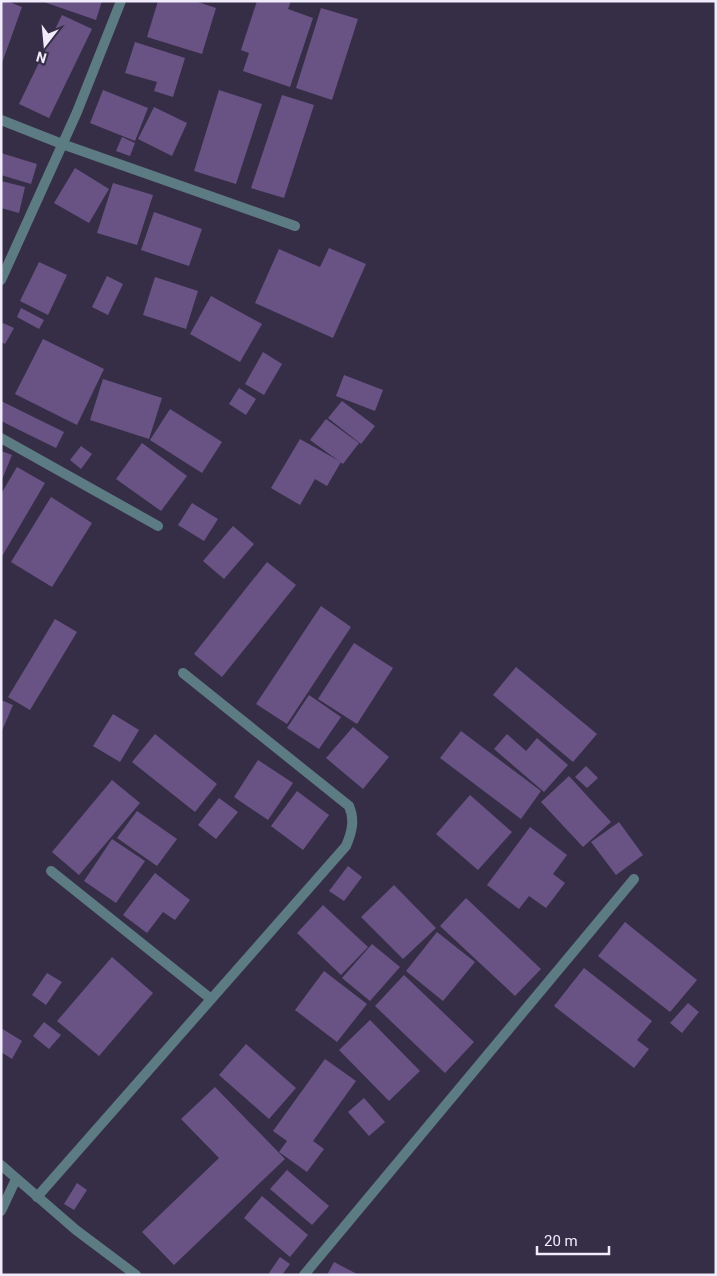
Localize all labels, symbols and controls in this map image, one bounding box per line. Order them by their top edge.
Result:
north arrow [20,20,70,70]
text: N [34,48,48,67]
scale bar [537,1224,610,1256]
text: 20 m [544,1232,578,1250]

